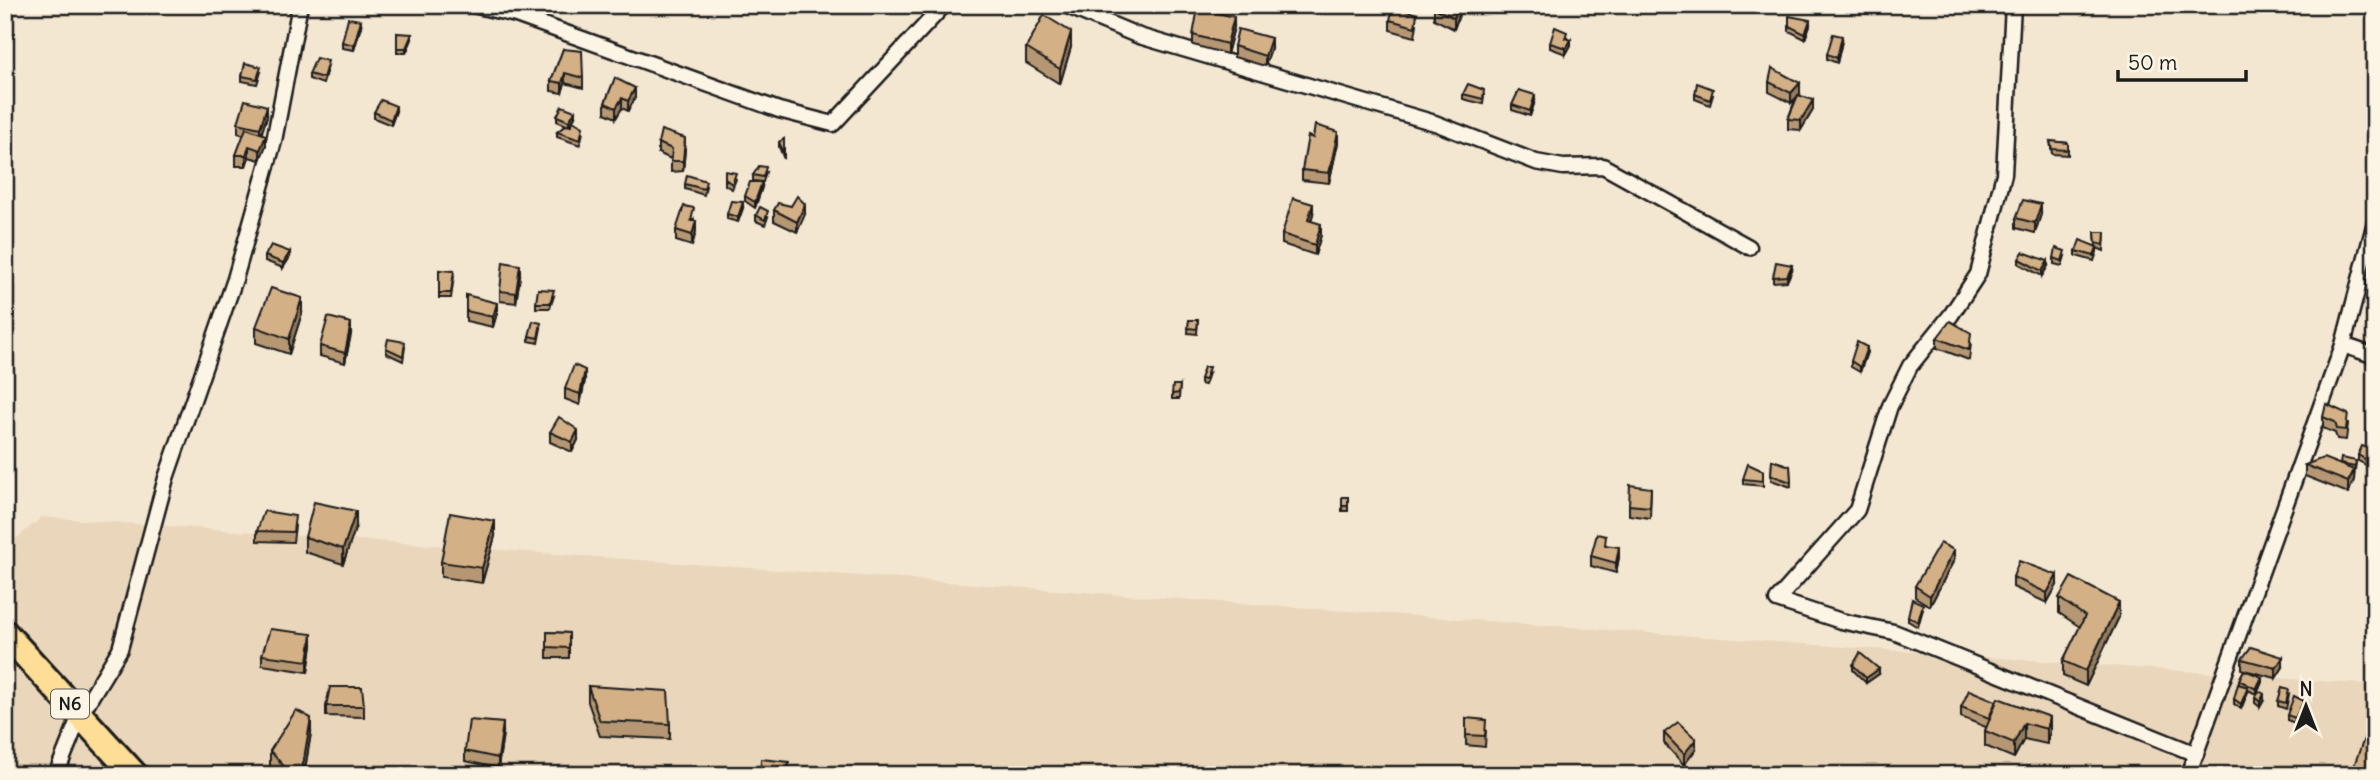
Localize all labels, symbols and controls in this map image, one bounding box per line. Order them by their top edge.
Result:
scale bar [2118,38,2245,82]
text: 50 m [2128,49,2177,76]
north arrow [2272,672,2342,742]
text: N [2299,677,2313,701]
road number: N6 [51,690,89,718]

